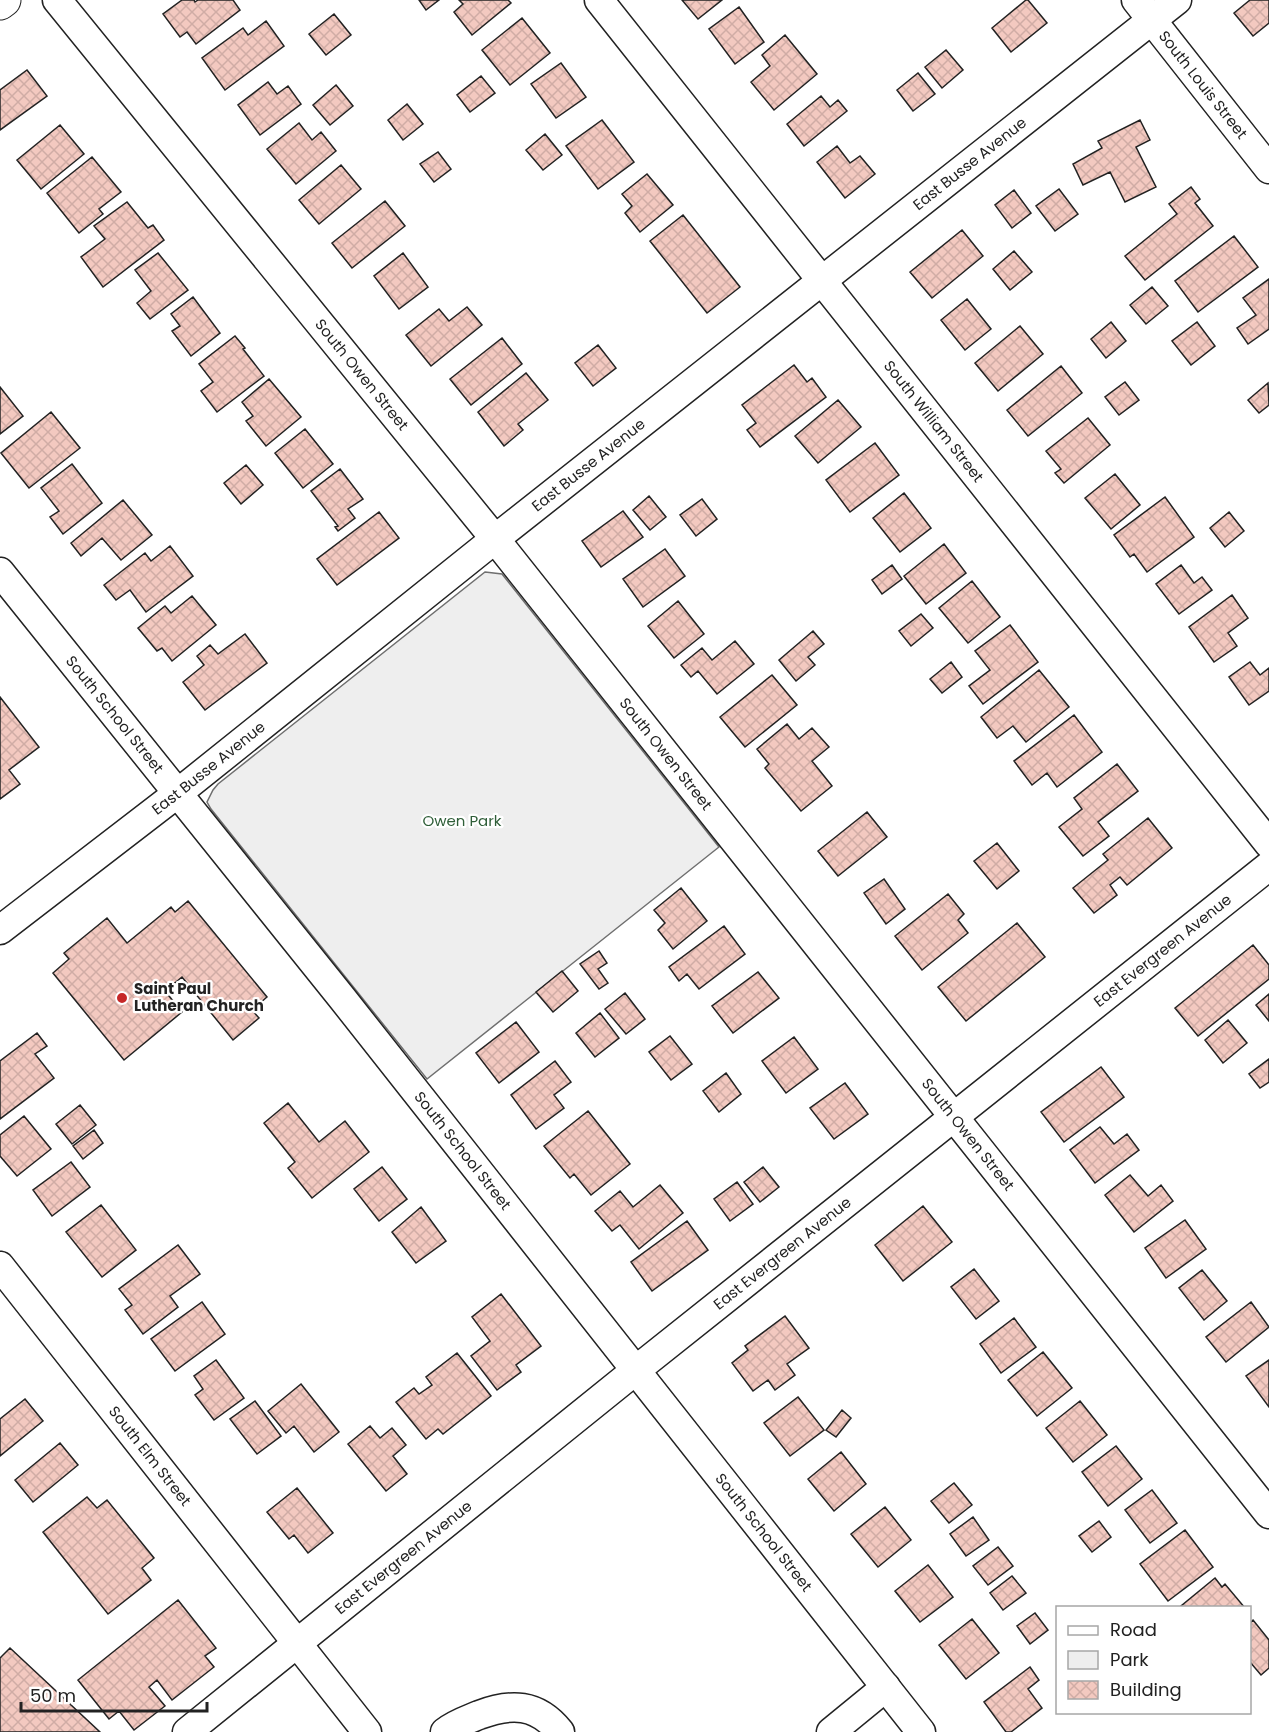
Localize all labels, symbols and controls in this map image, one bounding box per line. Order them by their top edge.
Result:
street label: South Louis Street [1154,26,1252,143]
street label: East Busse Avenue [908,112,1031,215]
street label: South Owen Street [310,314,414,435]
street label: South William Street [879,356,989,486]
street label: East Busse Avenue [527,413,649,516]
street label: South School Street [61,651,169,778]
street label: South Owen Street [615,693,717,814]
street label: East Busse Avenue [147,716,269,819]
park label: Owen Park [422,810,502,831]
street label: East Evergreen Avenue [1089,889,1236,1012]
place label: Saint Paul Lutheran Church [134,978,264,1016]
marker: Saint Paul Lutheran Church [115,991,129,1005]
street label: South Owen Street [917,1074,1019,1195]
street label: South School Street [410,1087,516,1214]
street label: East Evergreen Avenue [709,1192,855,1314]
street label: South Elm Street [104,1401,196,1510]
street label: South School Street [711,1468,817,1596]
street label: East Evergreen Avenue [330,1495,476,1619]
legend [1056,1606,1251,1714]
text: Road [1110,1617,1157,1642]
text: Park [1110,1647,1149,1672]
scale bar [21,1675,207,1713]
text: Building [1110,1677,1182,1702]
text: 50 m [30,1683,76,1708]

